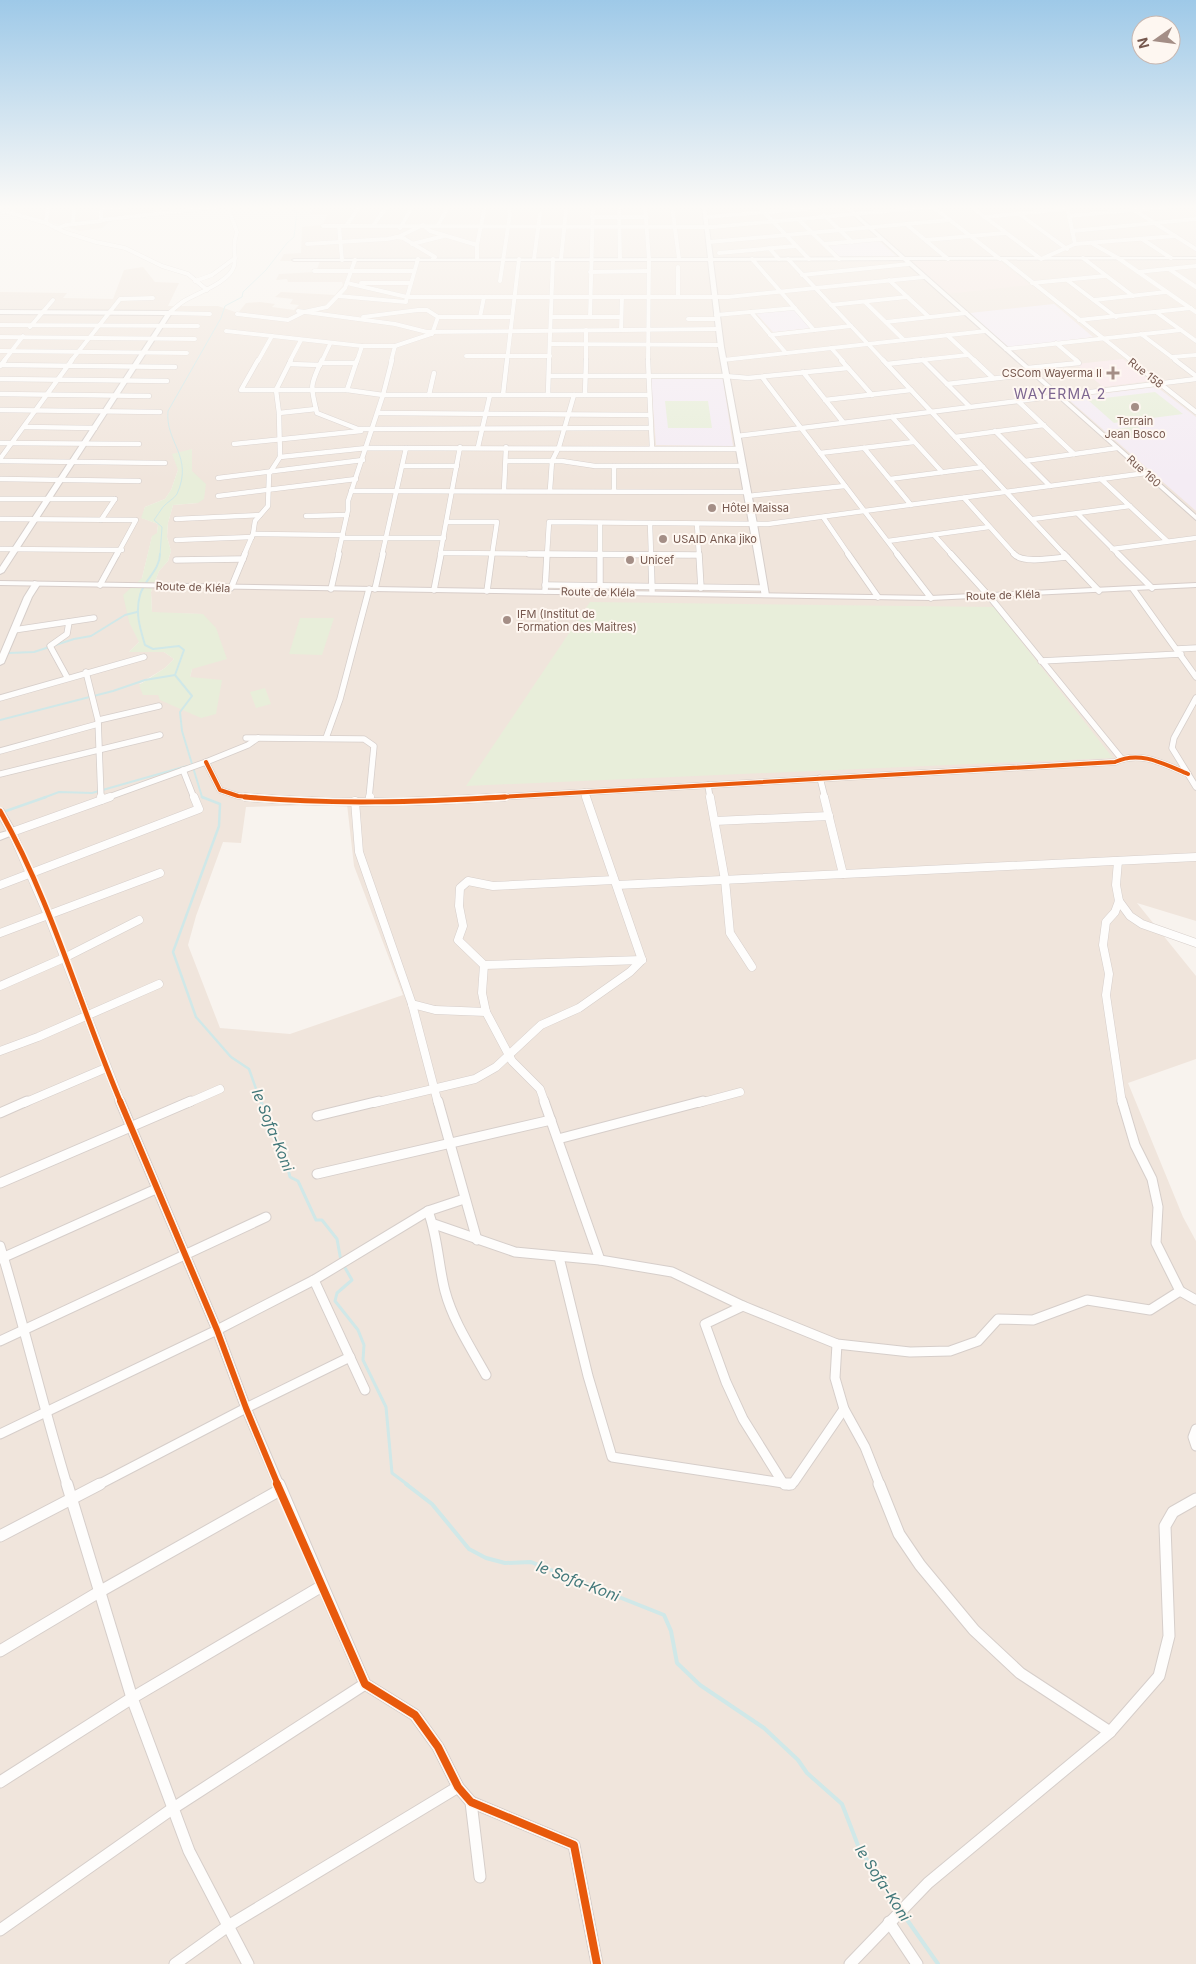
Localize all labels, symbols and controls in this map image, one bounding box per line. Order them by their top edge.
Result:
north arrow [1131,15,1181,65]
text: N [1133,36,1152,50]
street label: Rue 158 [1126,355,1167,391]
place label: CSCom Wayerma II [1002,366,1102,380]
marker: CSCom Wayerma II [1106,366,1120,380]
district label: WAYERMA 2 [1014,385,1106,402]
marker: Terrain Jean Bosco [1129,401,1141,413]
place label: Terrain Jean Bosco [1104,414,1166,441]
street label: Rue 160 [1124,452,1164,490]
place label: Hôtel Maissa [722,501,789,515]
marker: Hôtel Maissa [706,502,718,514]
place label: USAID Anka jiko [673,532,757,546]
marker: USAID Anka jiko [657,533,669,545]
place label: Unicef [640,553,674,567]
marker: Unicef [624,554,636,566]
street label: Route de Kléla [155,579,231,595]
street label: Route de Kléla [561,584,635,600]
street label: Route de Kléla [965,587,1041,603]
place label: IFM (Institut de Formation des Maitres) [517,607,637,634]
marker: IFM (Institut de Formation des Maitres) [501,614,513,626]
water label: le Sofa-Koni [248,1086,298,1174]
water label: le Sofa-Koni [534,1556,623,1606]
water label: le Sofa-Koni [851,1841,915,1925]

